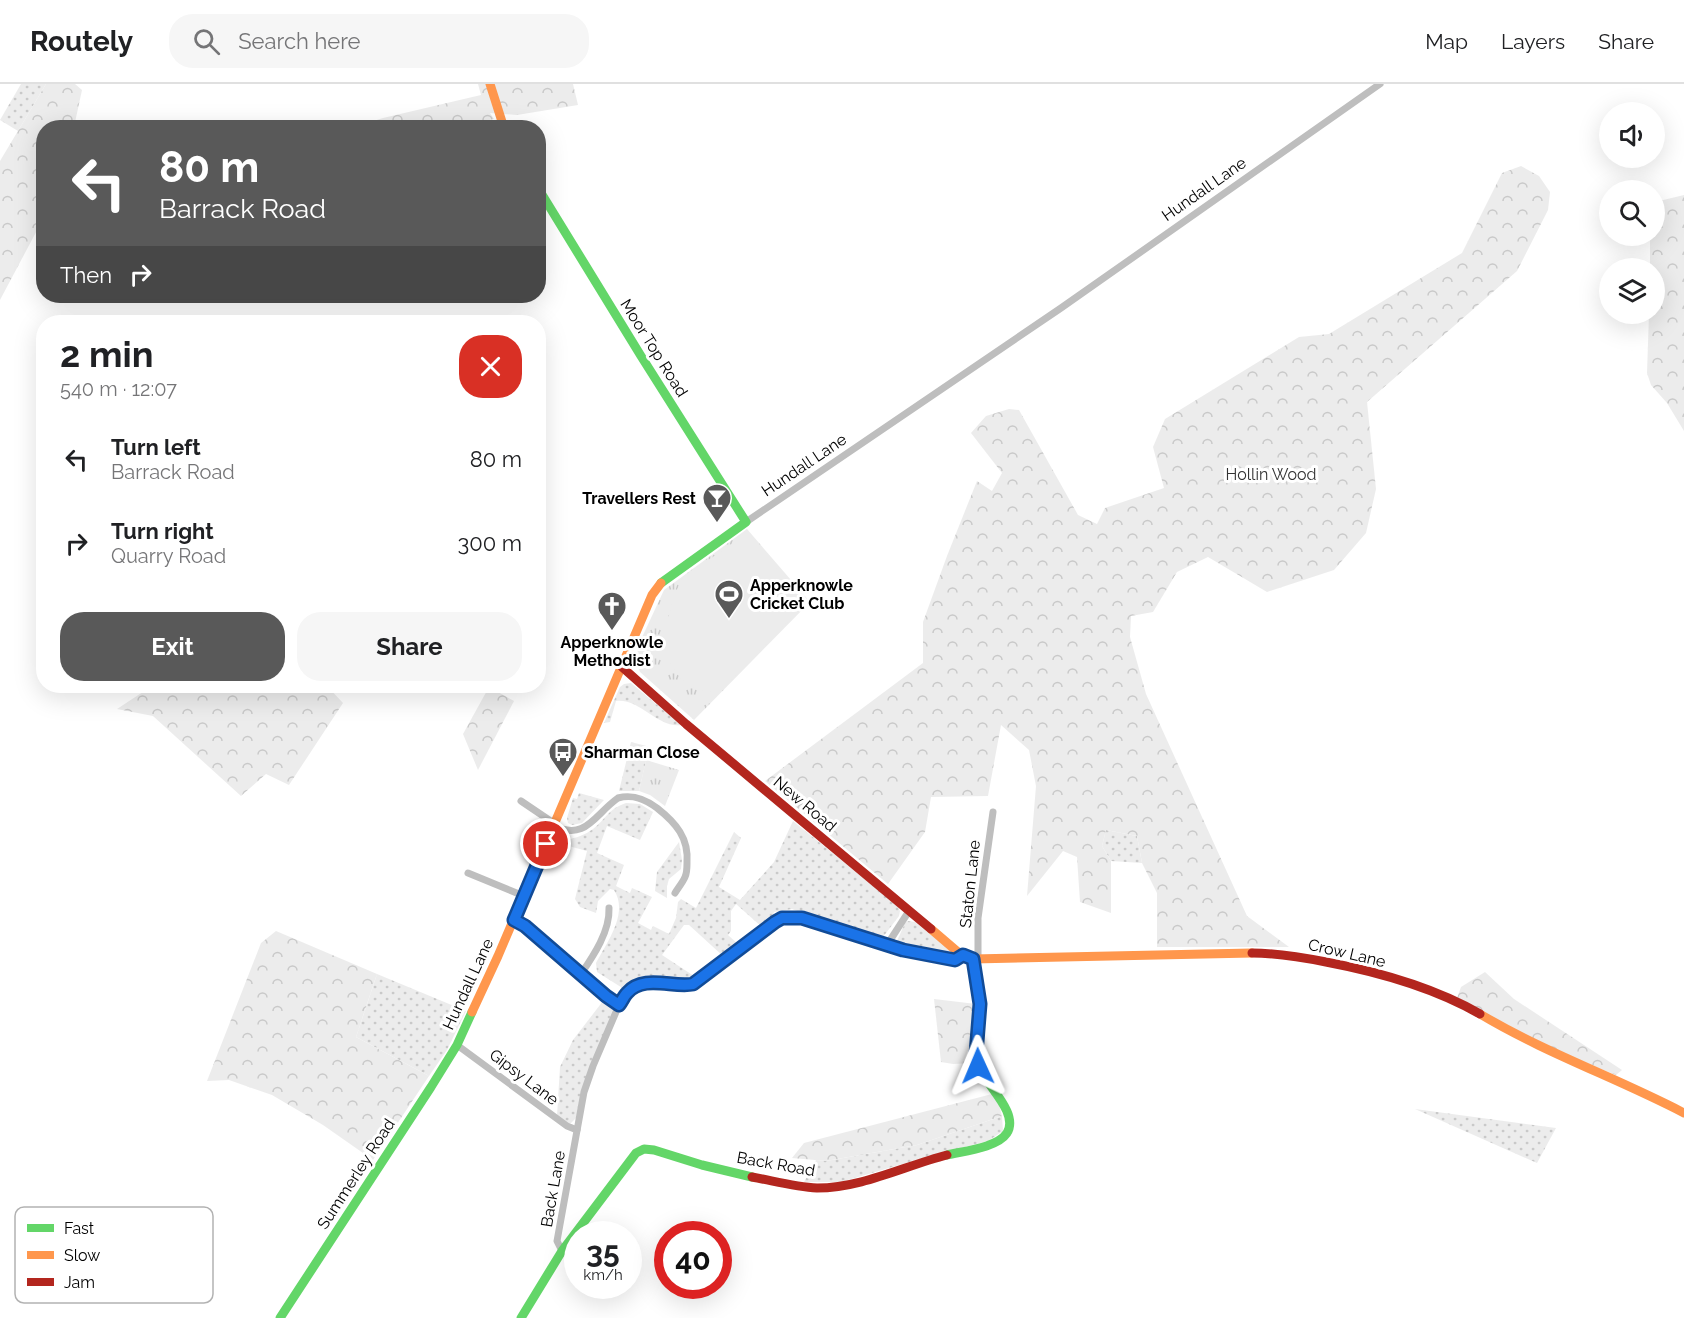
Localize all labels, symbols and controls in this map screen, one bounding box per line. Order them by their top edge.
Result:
search box [169,14,589,68]
text: Routely [30,25,133,58]
icon: search [190,25,223,58]
text: Search here [238,28,360,54]
text: Map [1425,29,1468,54]
text: Layers [1501,29,1565,54]
text: Share [1598,29,1654,54]
map controls [1599,102,1665,324]
button: sound [1599,102,1665,168]
text: 80 m [159,143,259,192]
icon: left [60,144,138,222]
street label: Hundall Lane [1158,153,1250,225]
button: search [1599,180,1665,246]
text: Barrack Road [159,193,326,224]
icon: right [124,258,157,291]
button: layers [1599,258,1665,324]
text: Then [60,262,112,288]
street label: Moor Top Road [616,296,692,400]
text: 2 min [60,333,153,375]
button: close [459,335,522,398]
text: 540 m · 12:07 [60,377,177,401]
street label: Hundall Lane [758,430,850,500]
text: Turn left [111,434,201,460]
icon: left [60,443,93,476]
text: 80 m [470,446,522,472]
text: Barrack Road [111,460,235,484]
park label: Hollin Wood [1226,465,1316,484]
bar icon: Travellers Rest [701,482,733,524]
place label: Travellers Rest [582,489,696,508]
text: Turn right [111,518,214,544]
icon: right [60,527,93,560]
text: 300 m [457,530,522,556]
text: Quarry Road [111,544,226,568]
place label: Apperknowle Cricket Club [750,576,853,613]
sports icon: Apperknowle Cricket Club [713,578,745,620]
church icon: Apperknowle Methodist [596,590,628,632]
button: Exit [60,612,285,681]
button: Share [297,612,522,681]
place label: Apperknowle Methodist [561,633,664,670]
bus stop icon: Sharman Close [547,736,579,778]
place label: Sharman Close [584,743,700,762]
street label: New Road [770,772,840,836]
pin [520,818,571,869]
icon: arrive [529,827,562,860]
street label: Staton Lane [956,839,984,929]
street label: Hundall Lane [439,935,497,1033]
street label: Crow Lane [1306,935,1388,971]
position arrow [946,1034,1010,1098]
street label: Gipsy Lane [486,1045,562,1109]
street label: Summerley Road [313,1115,399,1233]
street label: Back Road [735,1148,817,1180]
street label: Back Lane [537,1149,569,1229]
legend [15,1207,213,1303]
text: Fast [64,1219,95,1238]
speed limit sign: 40 [654,1221,732,1299]
text: 35 [586,1235,620,1270]
text: Slow [64,1246,100,1265]
text: km/h [583,1266,623,1284]
text: Jam [64,1273,95,1292]

